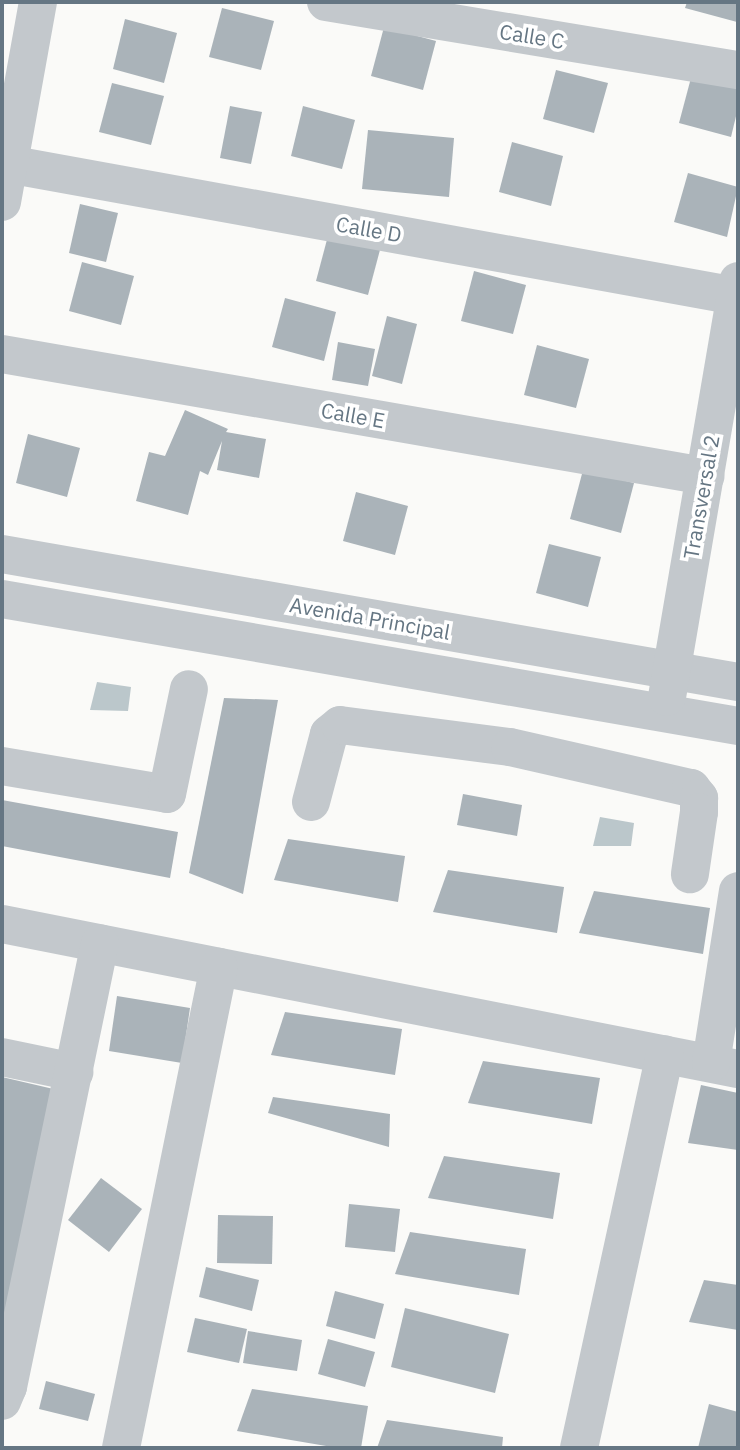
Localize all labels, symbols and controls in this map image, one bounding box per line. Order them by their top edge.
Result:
street label: Calle C [498,18,566,54]
street label: Calle D [334,211,404,247]
street label: Calle E [319,397,387,433]
street label: Transversal 2 [678,433,724,561]
street label: Avenida Principal [288,591,452,645]

